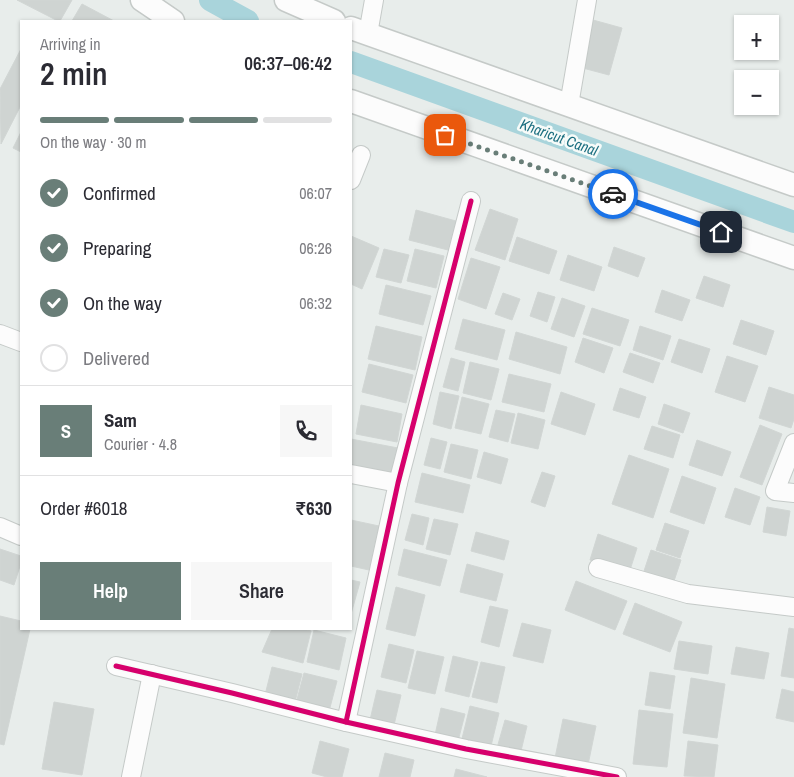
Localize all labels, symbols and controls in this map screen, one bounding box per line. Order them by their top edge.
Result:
map controls [734,15,779,115]
button: + [734,15,779,60]
text: Arriving in [40,33,101,55]
text: 06:37–06:42 [244,50,332,76]
text: 2 min [40,52,108,95]
button: − [734,70,779,115]
water label: Kharicut Canal [517,113,601,161]
pin [424,114,466,156]
icon: bag [431,121,459,149]
text: On the way · 30 m [40,131,146,153]
courier [588,169,638,219]
icon: check [40,179,68,207]
text: Confirmed [83,180,156,206]
icon: car [599,180,627,208]
text: 06:07 [299,182,332,204]
pin [700,211,742,253]
icon: home [707,218,735,246]
icon: check [40,234,68,262]
text: Preparing [83,235,151,261]
text: 06:26 [299,237,332,259]
icon: check [40,289,68,317]
text: On the way [83,290,162,316]
text: 06:32 [299,292,332,314]
text: Delivered [83,345,150,371]
button: phone [280,405,332,457]
text: Sam [104,407,137,433]
text: S [61,418,71,444]
text: Courier · 4.8 [104,433,177,455]
text: Order #6018 [40,495,127,521]
text: ₹630 [295,495,332,521]
button: Help [40,562,181,620]
button: Share [191,562,332,620]

